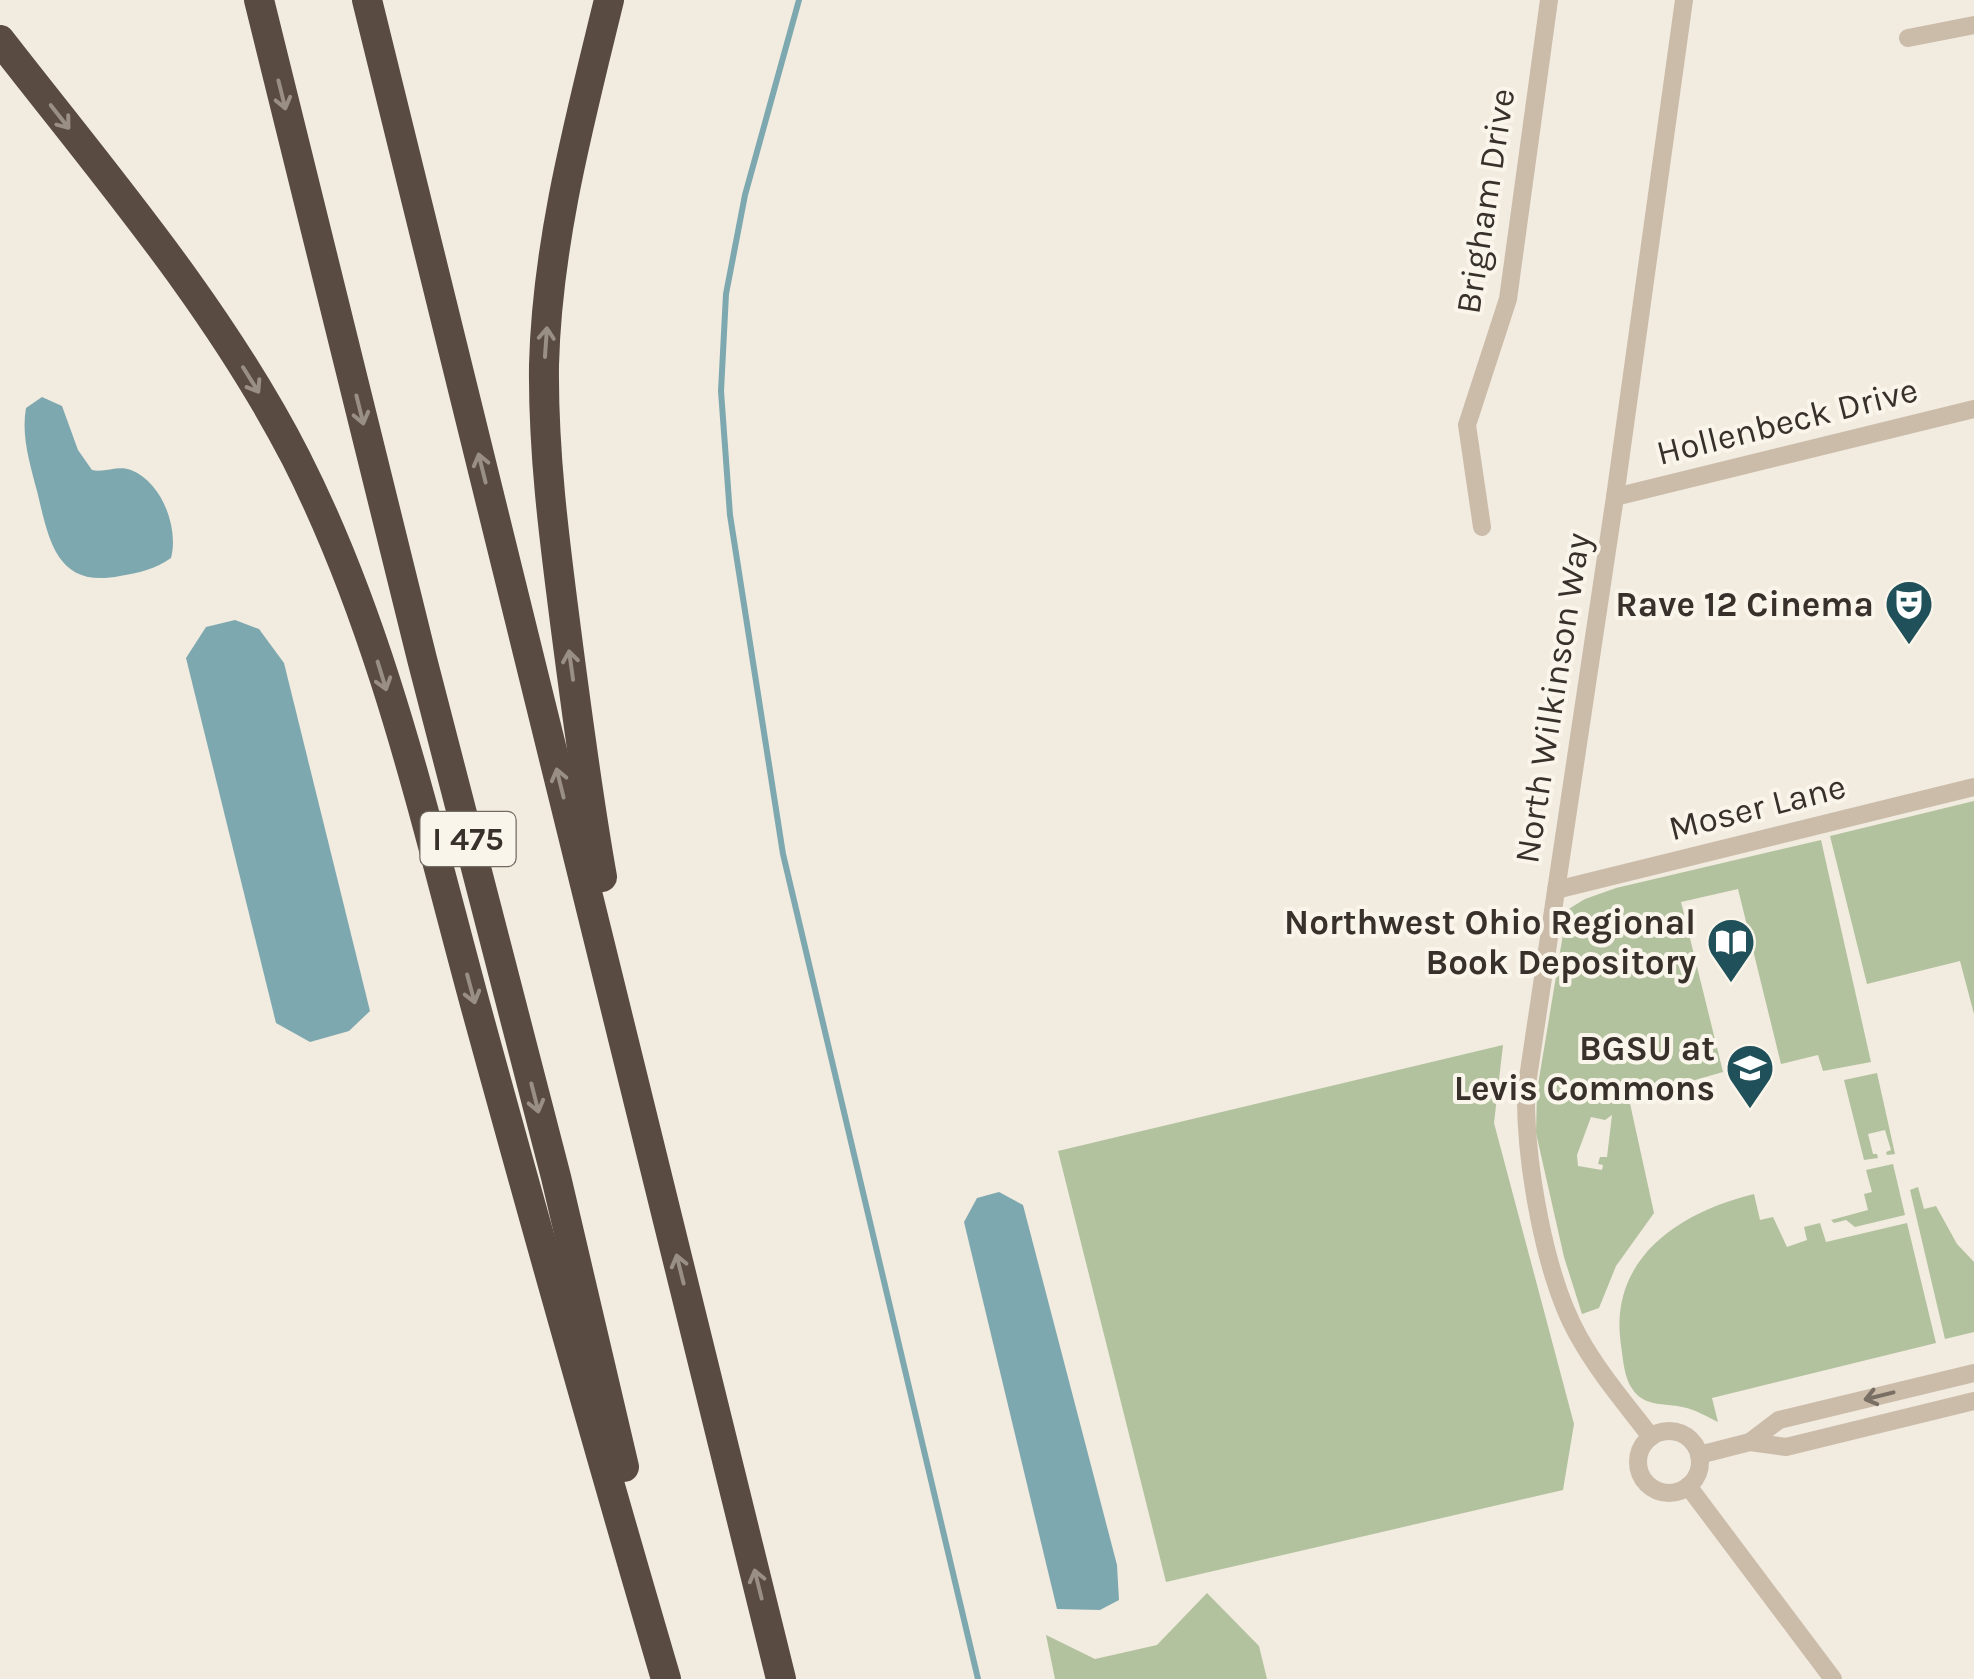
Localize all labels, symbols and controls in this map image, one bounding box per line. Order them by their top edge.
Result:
one-way arrow [274,78,292,110]
street label: Brigham Drive [1447,85,1524,317]
one-way arrow [49,103,70,130]
one-way arrow [537,326,556,358]
one-way arrow [241,365,261,393]
street label: Hollenbeck Drive [1652,369,1922,474]
one-way arrow [352,393,370,425]
one-way arrow [472,453,490,485]
street label: North Wilkinson Way [1506,530,1599,866]
theatre icon: Rave 12 Cinema [1883,578,1935,646]
place label: Rave 12 Cinema [1615,584,1874,625]
one-way arrow [561,649,579,682]
one-way arrow [374,660,392,691]
street label: Moser Lane [1664,766,1850,849]
one-way arrow [550,768,568,800]
road number: I 475 [420,812,516,866]
place label: Northwest Ohio Regional Book Depository [1284,902,1696,984]
library icon: Northwest Ohio Regional Book Depository [1705,916,1757,984]
one-way arrow [463,972,481,1004]
place label: BGSU at Levis Commons [1454,1028,1715,1109]
school or university icon: BGSU at Levis Commons [1724,1042,1776,1110]
one-way arrow [527,1082,546,1113]
one-way arrow [670,1254,688,1286]
one-way arrow [1864,1388,1896,1406]
one-way arrow [748,1569,766,1601]

